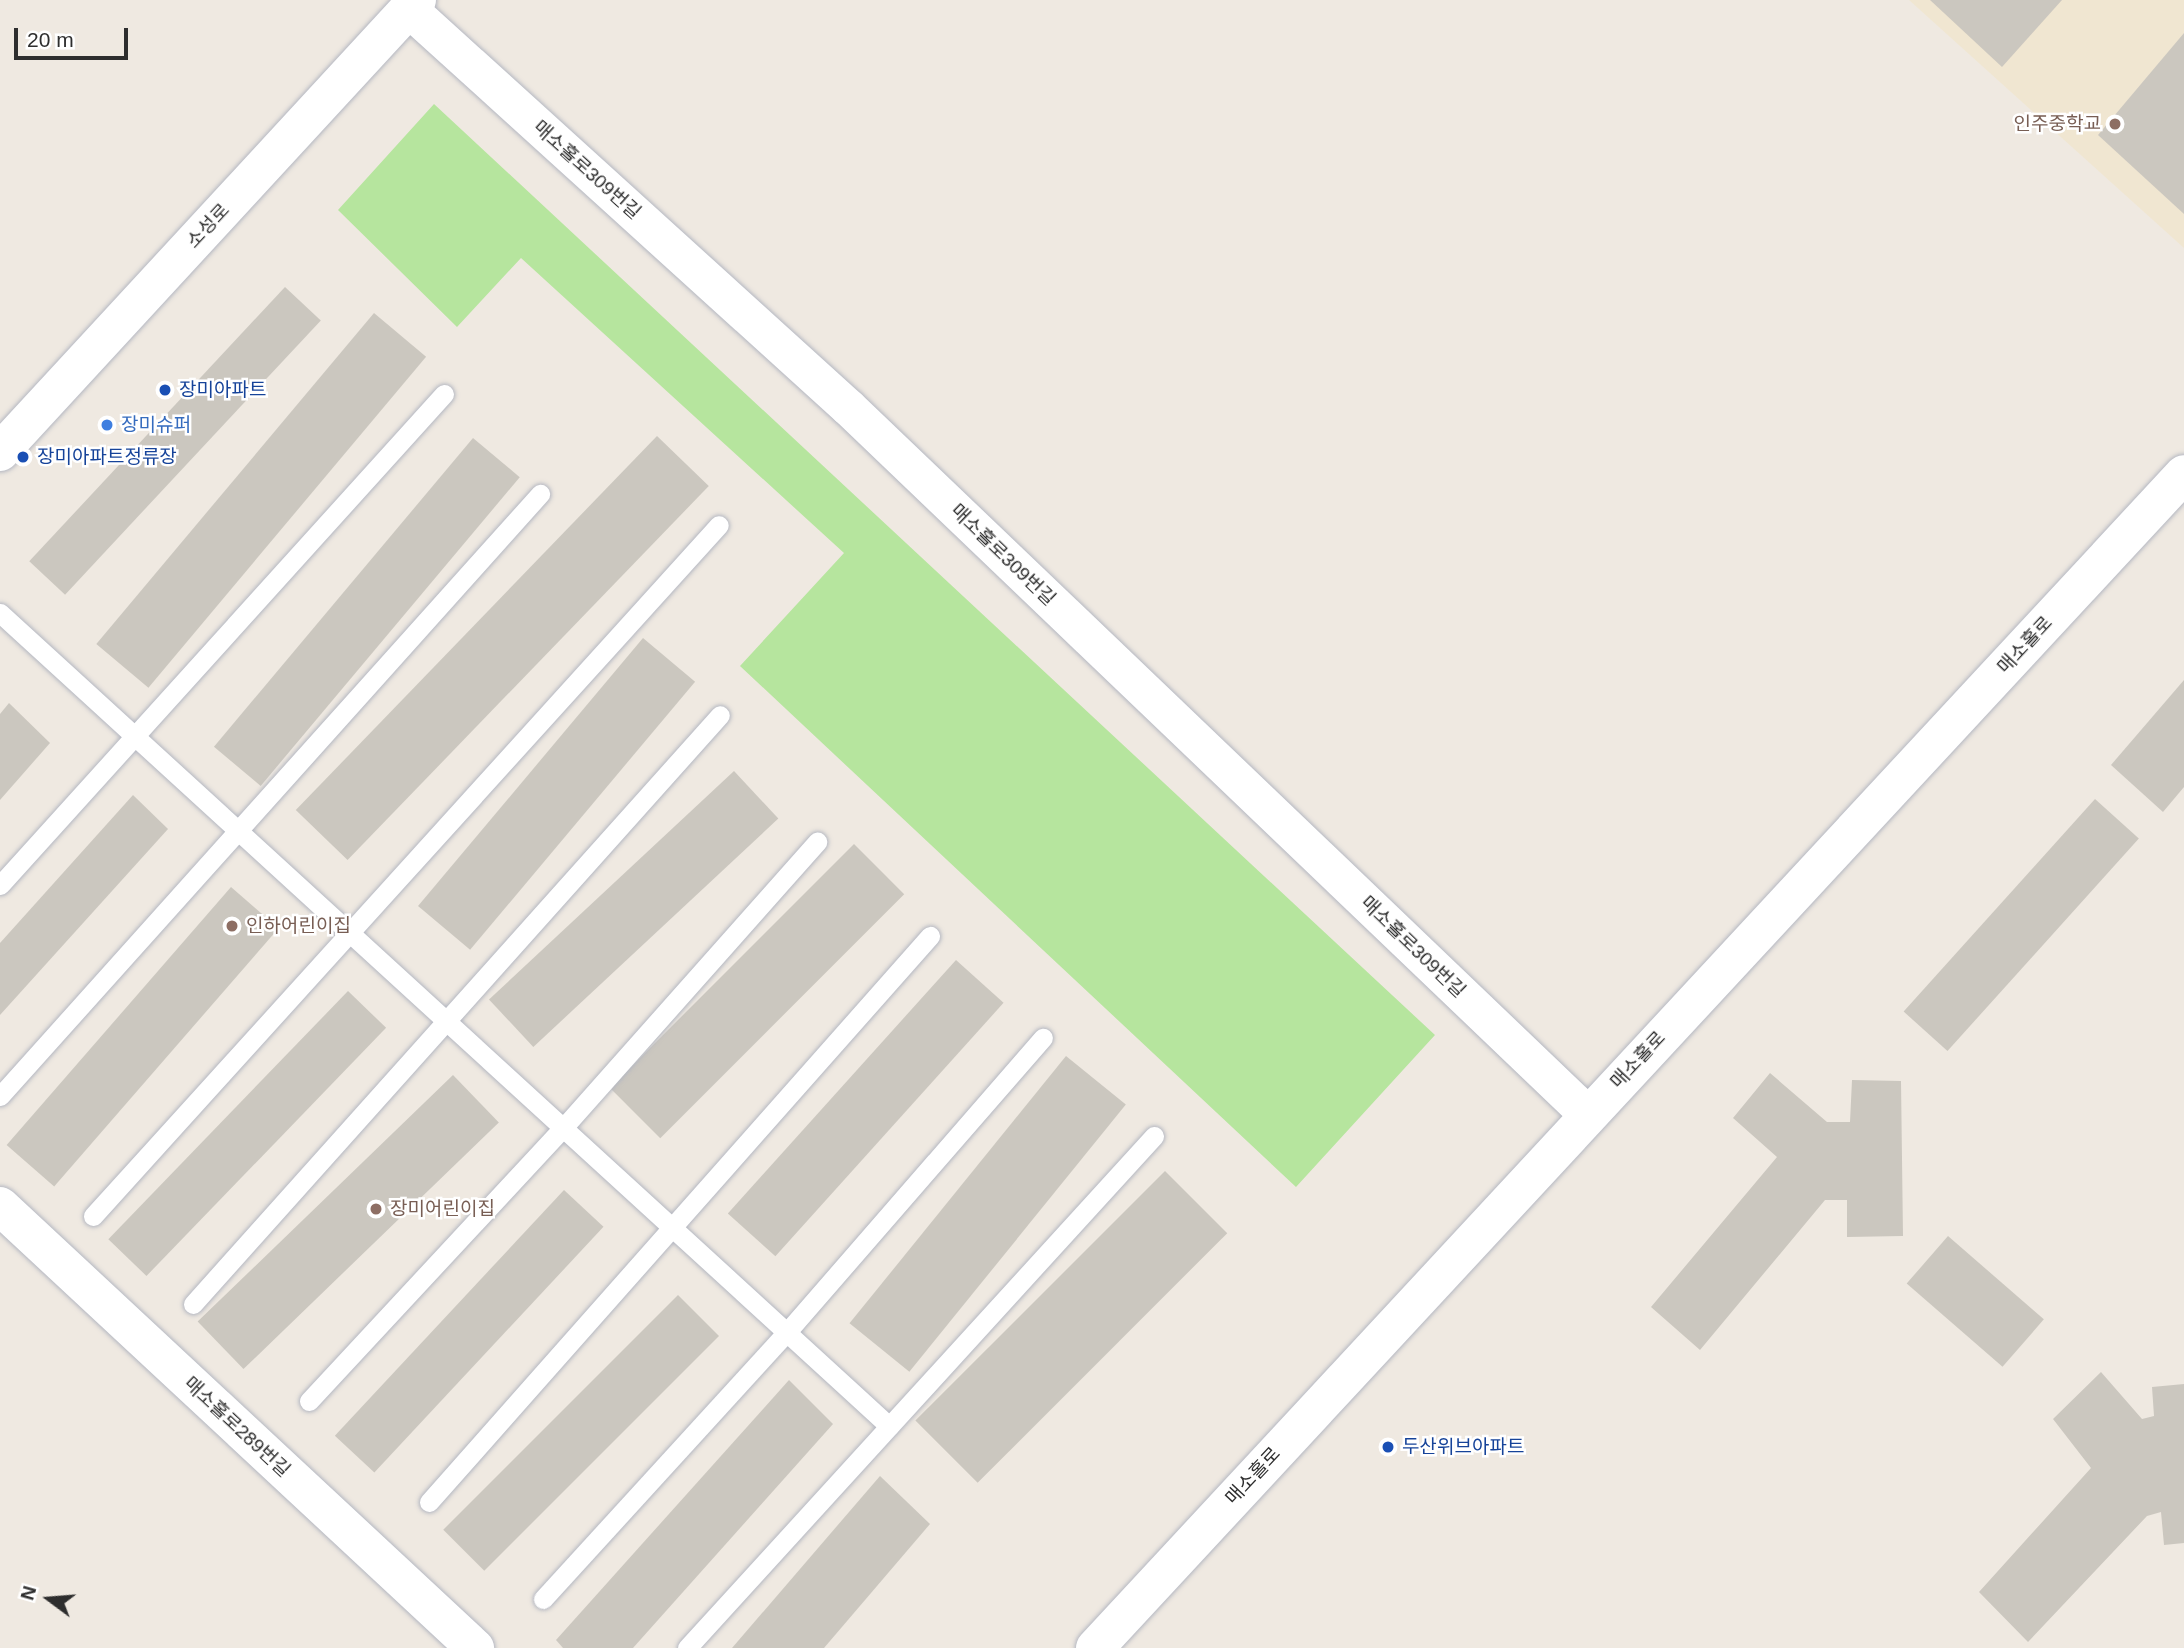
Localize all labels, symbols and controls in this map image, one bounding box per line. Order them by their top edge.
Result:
scale bar [18,14,131,58]
text: 20 m [27,28,74,51]
place label: 인주중학교 [2014,113,2101,135]
street label: 매소홀로309번길 [529,116,645,224]
marker: 인주중학교 [2107,116,2123,132]
street label: 소성로 [182,199,234,253]
place label: 장미아파트 [179,379,266,401]
marker: 장미아파트 [157,382,173,398]
place label: 장미슈퍼 [121,414,191,436]
marker: 장미슈퍼 [99,417,115,433]
place label: 장미아파트정류장 [37,446,177,468]
marker: 장미아파트정류장 [15,449,31,465]
street label: 매소홀로309번길 [946,499,1060,611]
street label: 매소홀로 [1993,612,2057,678]
street label: 매소홀로309번길 [1356,891,1470,1003]
place label: 인하어린이집 [246,915,351,937]
marker: 인하어린이집 [224,918,240,934]
street label: 매소홀로 [1606,1027,1670,1093]
place label: 장미어린이집 [390,1198,495,1220]
marker: 장미어린이집 [368,1201,384,1217]
street label: 매소홀로289번길 [179,1372,295,1482]
place label: 두산위브아파트 [1402,1436,1524,1458]
marker: 두산위브아파트 [1380,1439,1396,1455]
street label: 매소홀로 [1221,1443,1285,1509]
north arrow [14,1564,84,1634]
text: N [16,1584,40,1603]

